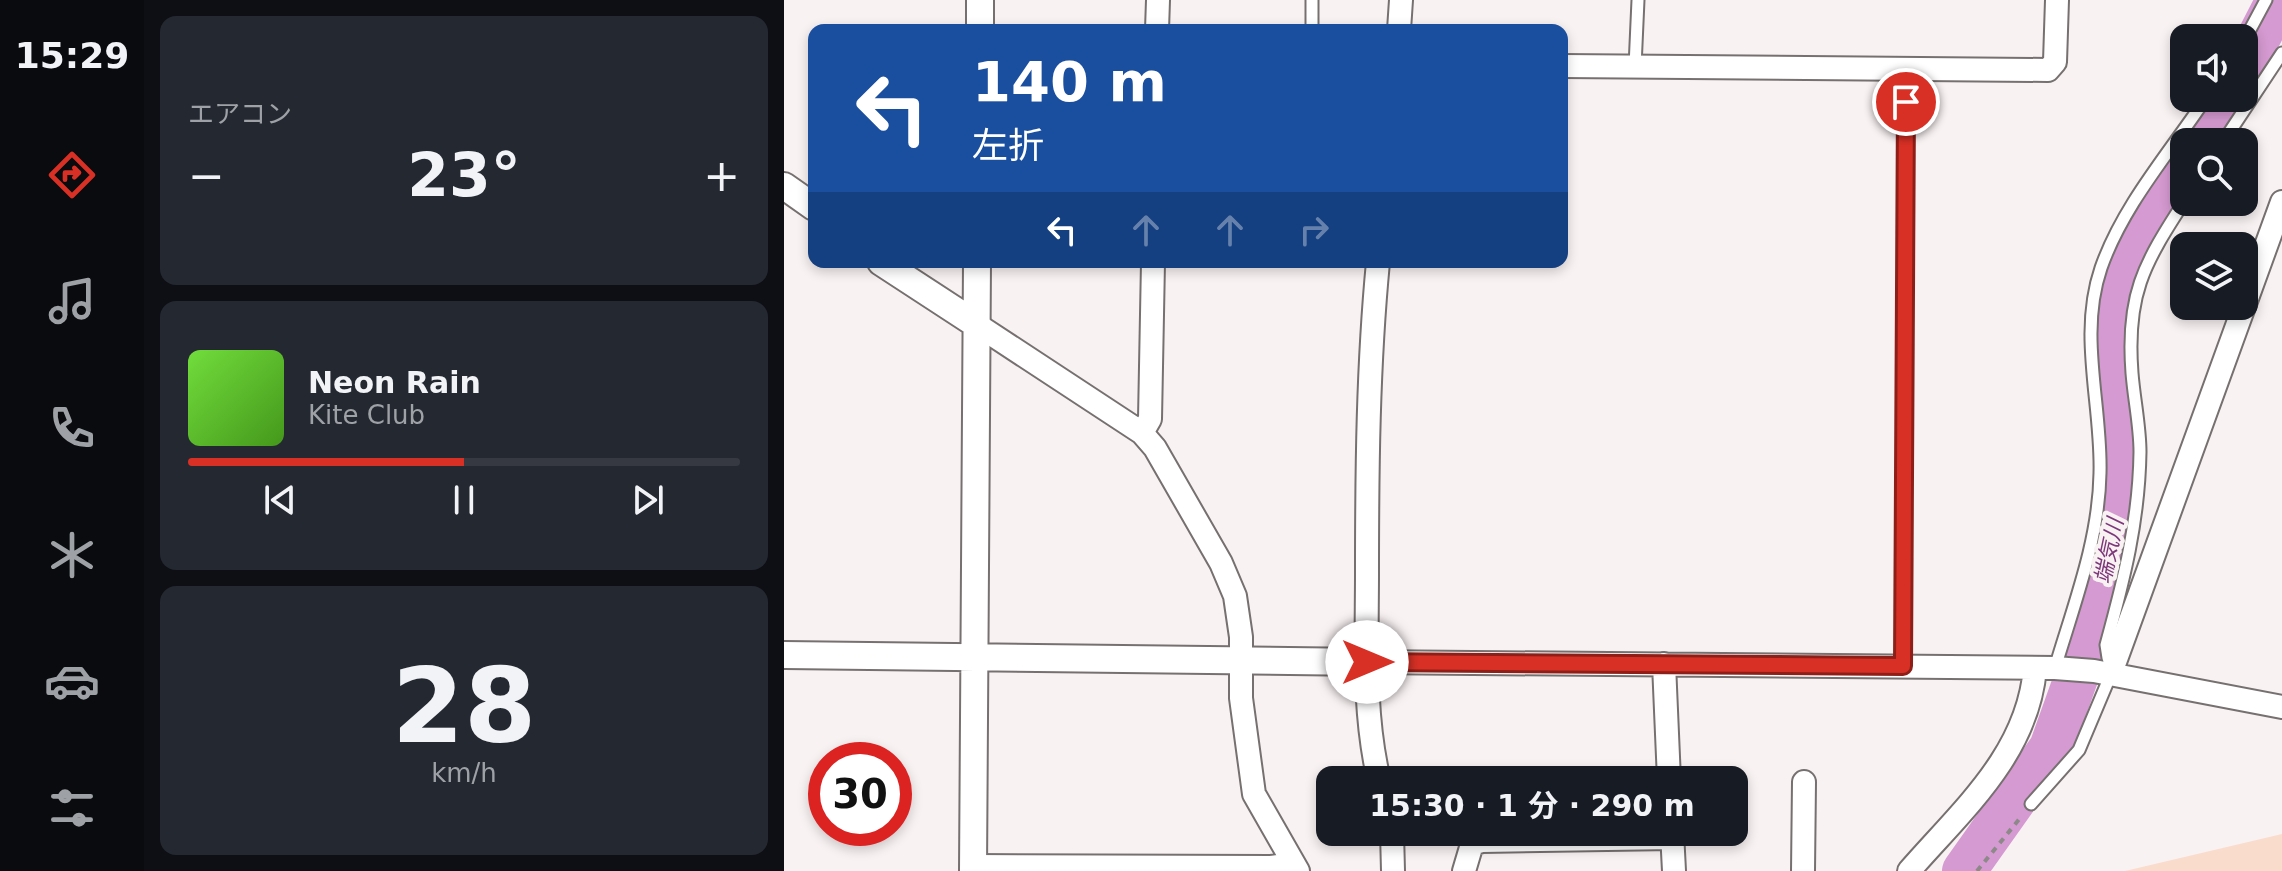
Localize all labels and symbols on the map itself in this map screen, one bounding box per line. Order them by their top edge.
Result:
pin [1872,68,1940,136]
water label: 端気川 [2090,514,2129,586]
position arrow [1325,620,1409,704]
speed limit sign: 30 [808,742,912,846]

